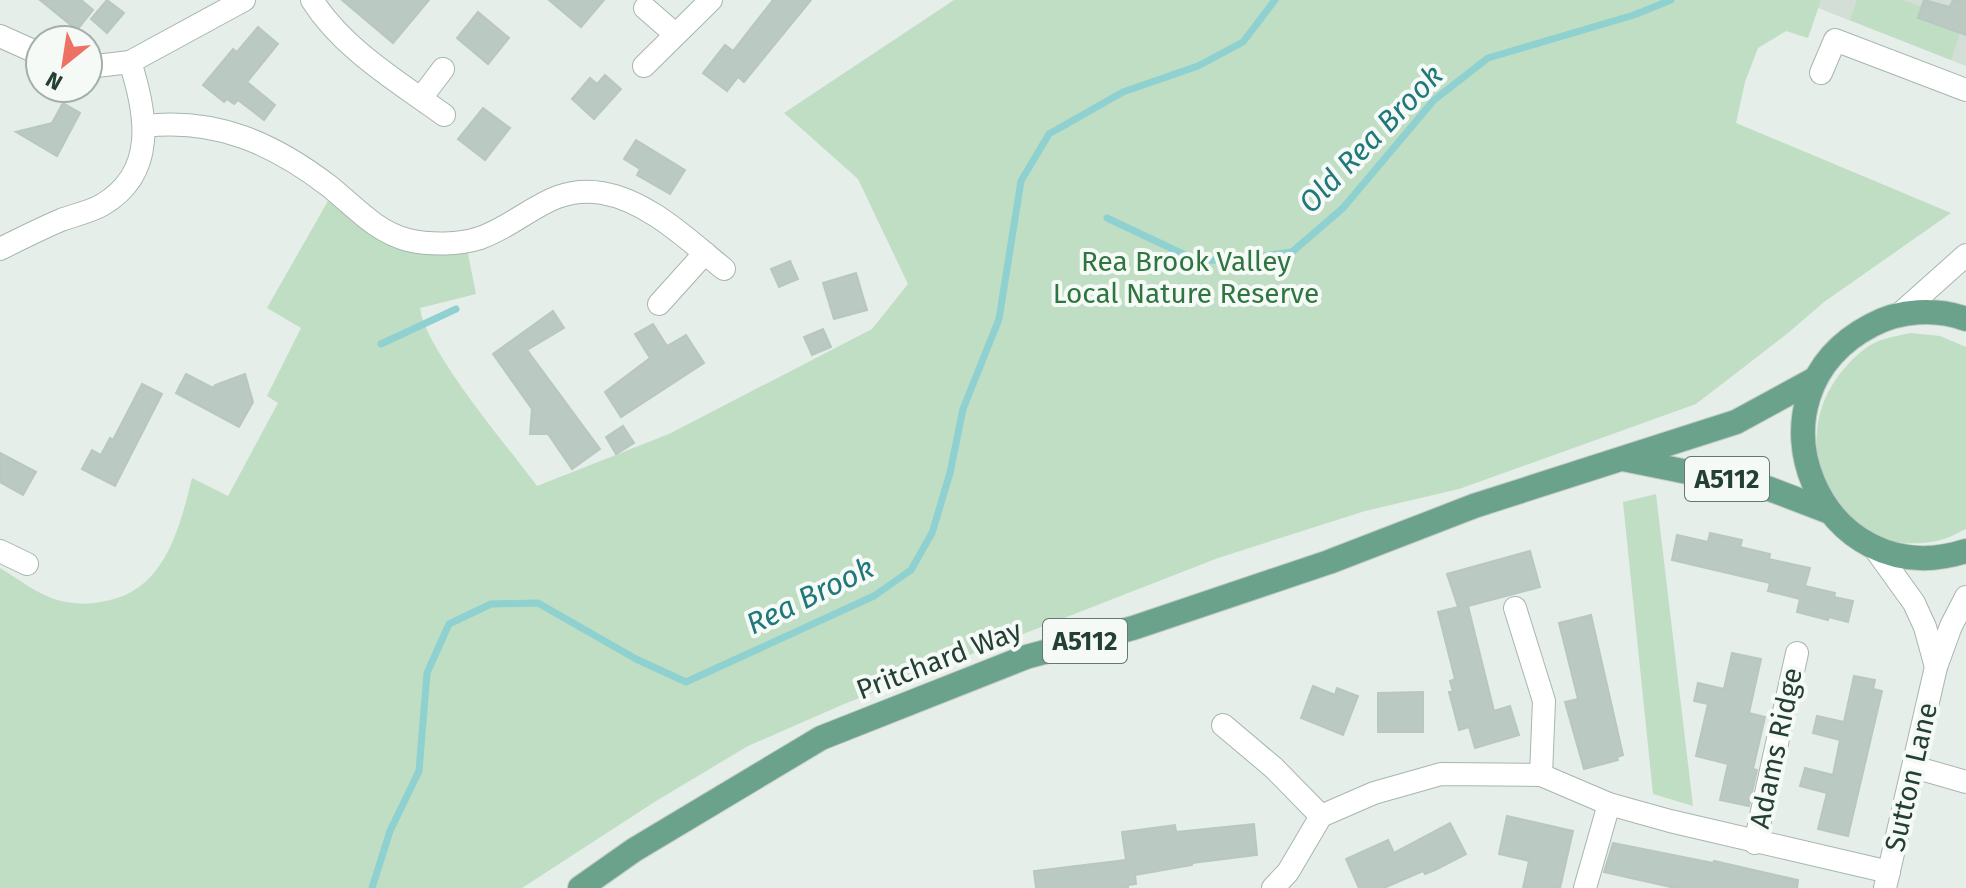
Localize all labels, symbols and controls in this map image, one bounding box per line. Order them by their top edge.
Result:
north arrow [24,24,104,104]
water label: Old Rea Brook [1291,58,1451,220]
text: N [41,66,67,96]
park label: Rea Brook Valley Local Nature Reserve [1053,245,1319,310]
road number: A5112 [1685,457,1769,501]
water label: Rea Brook [740,550,880,642]
street label: Pritchard Way [852,613,1026,707]
road number: A5112 [1043,619,1127,663]
street label: Adams Ridge [1743,665,1809,831]
street label: Sutton Lane [1878,699,1944,855]

